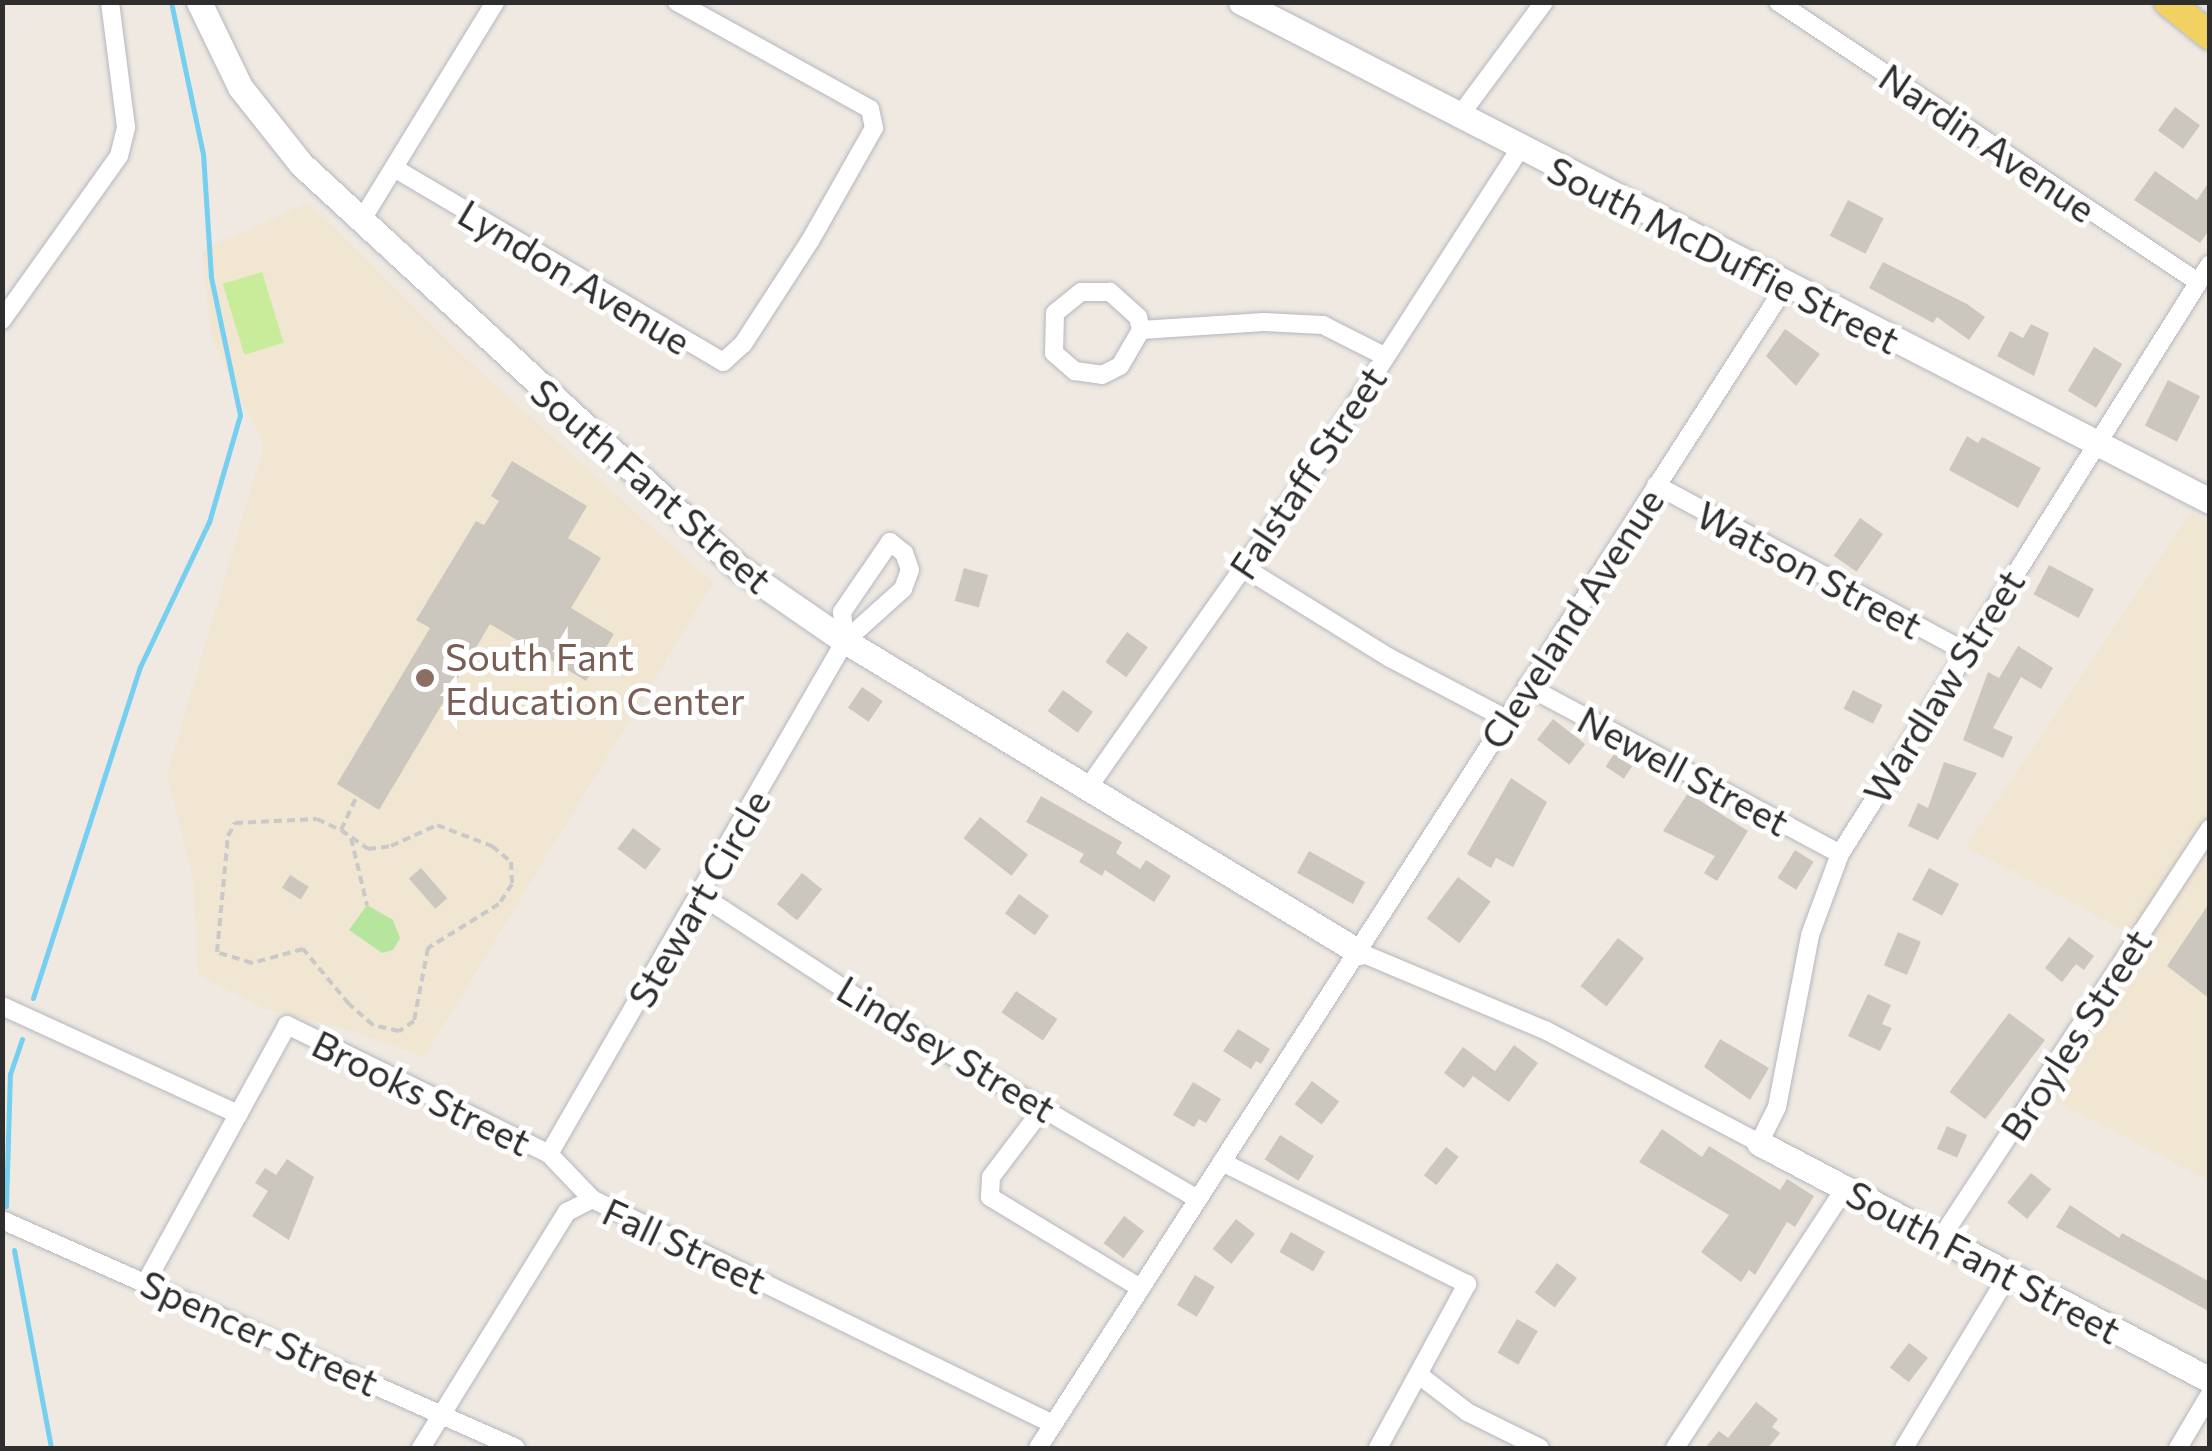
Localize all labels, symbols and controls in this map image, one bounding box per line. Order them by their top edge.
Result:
street label: Nardin Avenue [1871,53,2105,231]
street label: South McDuffie Street [1540,145,1908,363]
street label: Lyndon Avenue [451,189,699,363]
street label: Falstaff Street [1219,357,1395,587]
street label: South Fant Street [522,368,782,602]
street label: Cleveland Avenue [1470,479,1672,757]
street label: Watson Street [1690,490,1930,648]
street label: Wardlaw Street [1853,561,2033,811]
place label: South Fant Education Center [445,633,745,722]
marker: South Fant Education Center [414,667,436,689]
street label: Newell Street [1571,695,1797,845]
street label: Stewart Circle [617,781,779,1015]
street label: Broyles Street [1990,920,2160,1148]
street label: Lindsey Street [830,965,1064,1131]
street label: Brooks Street [305,1020,539,1164]
street label: South Fant Street [1839,1170,2129,1352]
street label: Fall Street [596,1187,774,1303]
street label: Spencer Street [134,1259,386,1405]

